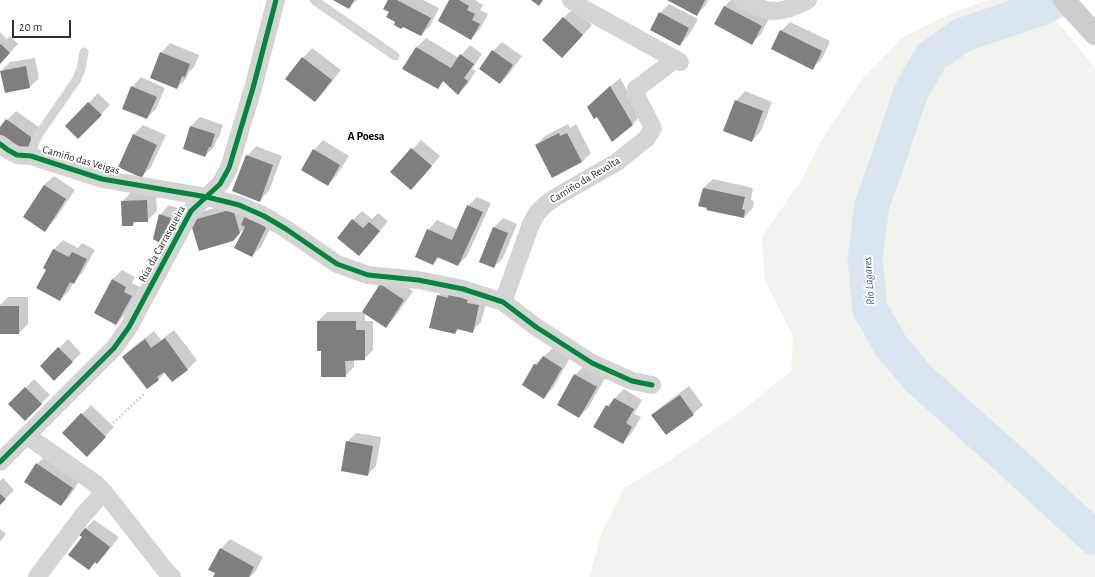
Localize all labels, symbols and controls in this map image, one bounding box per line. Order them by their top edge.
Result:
scale bar [14,12,73,38]
text: 20 m [19,21,42,33]
district label: A Poesa [347,129,385,143]
street label: Camiño das Veigas [41,143,121,177]
street label: Camiño da Revolta [547,154,623,206]
street label: Rúa da Carrasqueira [136,204,188,284]
water label: Río Lagares [860,256,878,306]

